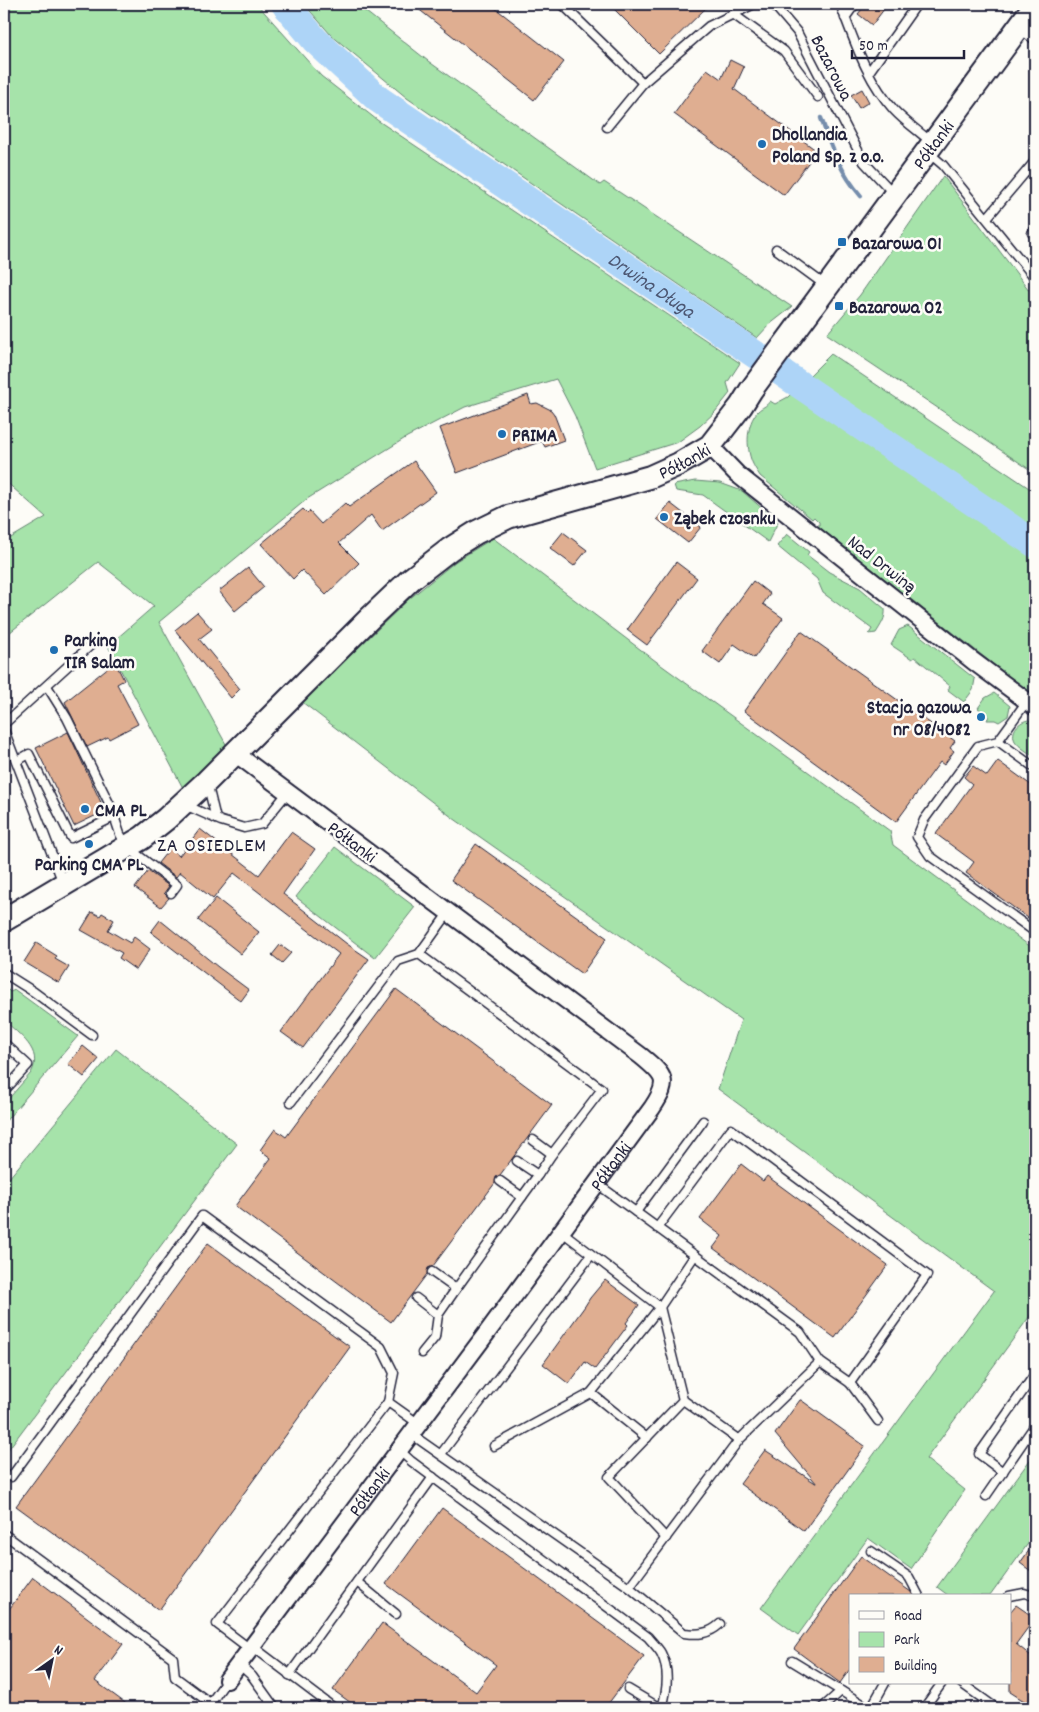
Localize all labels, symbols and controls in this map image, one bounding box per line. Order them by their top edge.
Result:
scale bar [852,28,964,60]
street label: Bazarowa [802,31,858,107]
text: 50 m [859,36,888,58]
street label: Półłanki [908,115,963,177]
place label: Dhollandia Poland Sp. z o.o. [772,123,884,172]
marker: Dhollandia Poland Sp. z o.o. [756,138,768,150]
place label: Bazarowa 01 [852,232,942,259]
marker: Bazarowa 01 [836,236,848,248]
water label: Drwina Długa [601,247,701,327]
place label: Bazarowa 02 [849,296,943,323]
marker: Bazarowa 02 [833,300,845,312]
place label: PRIMA [512,424,557,451]
marker: PRIMA [496,428,508,440]
street label: Półłanki [655,438,717,488]
place label: Ząbek czosnku [674,507,776,534]
marker: Ząbek czosnku [658,511,670,523]
street label: Nad Drwiną [840,530,921,601]
place label: Parking TIR Salam [64,629,135,678]
marker: Parking TIR Salam [48,644,60,656]
place label: Stacja gazowa nr 08/4082 [867,696,972,745]
marker: Stacja gazowa nr 08/4082 [975,711,987,723]
place label: CMA PL [95,799,147,826]
marker: CMA PL [79,803,91,815]
street label: Półłanki [321,816,382,872]
district label: ZA OSIEDLEM [157,833,267,861]
marker: Parking CMA PL [83,838,95,850]
place label: Parking CMA PL [35,853,144,880]
street label: Półłanki [585,1137,640,1198]
street label: Półłanki [344,1462,399,1524]
legend [849,1594,1012,1684]
text: Road [894,1606,922,1628]
text: Park [894,1630,920,1652]
north arrow [28,1634,78,1684]
text: N [50,1641,66,1661]
text: Building [894,1656,937,1678]

